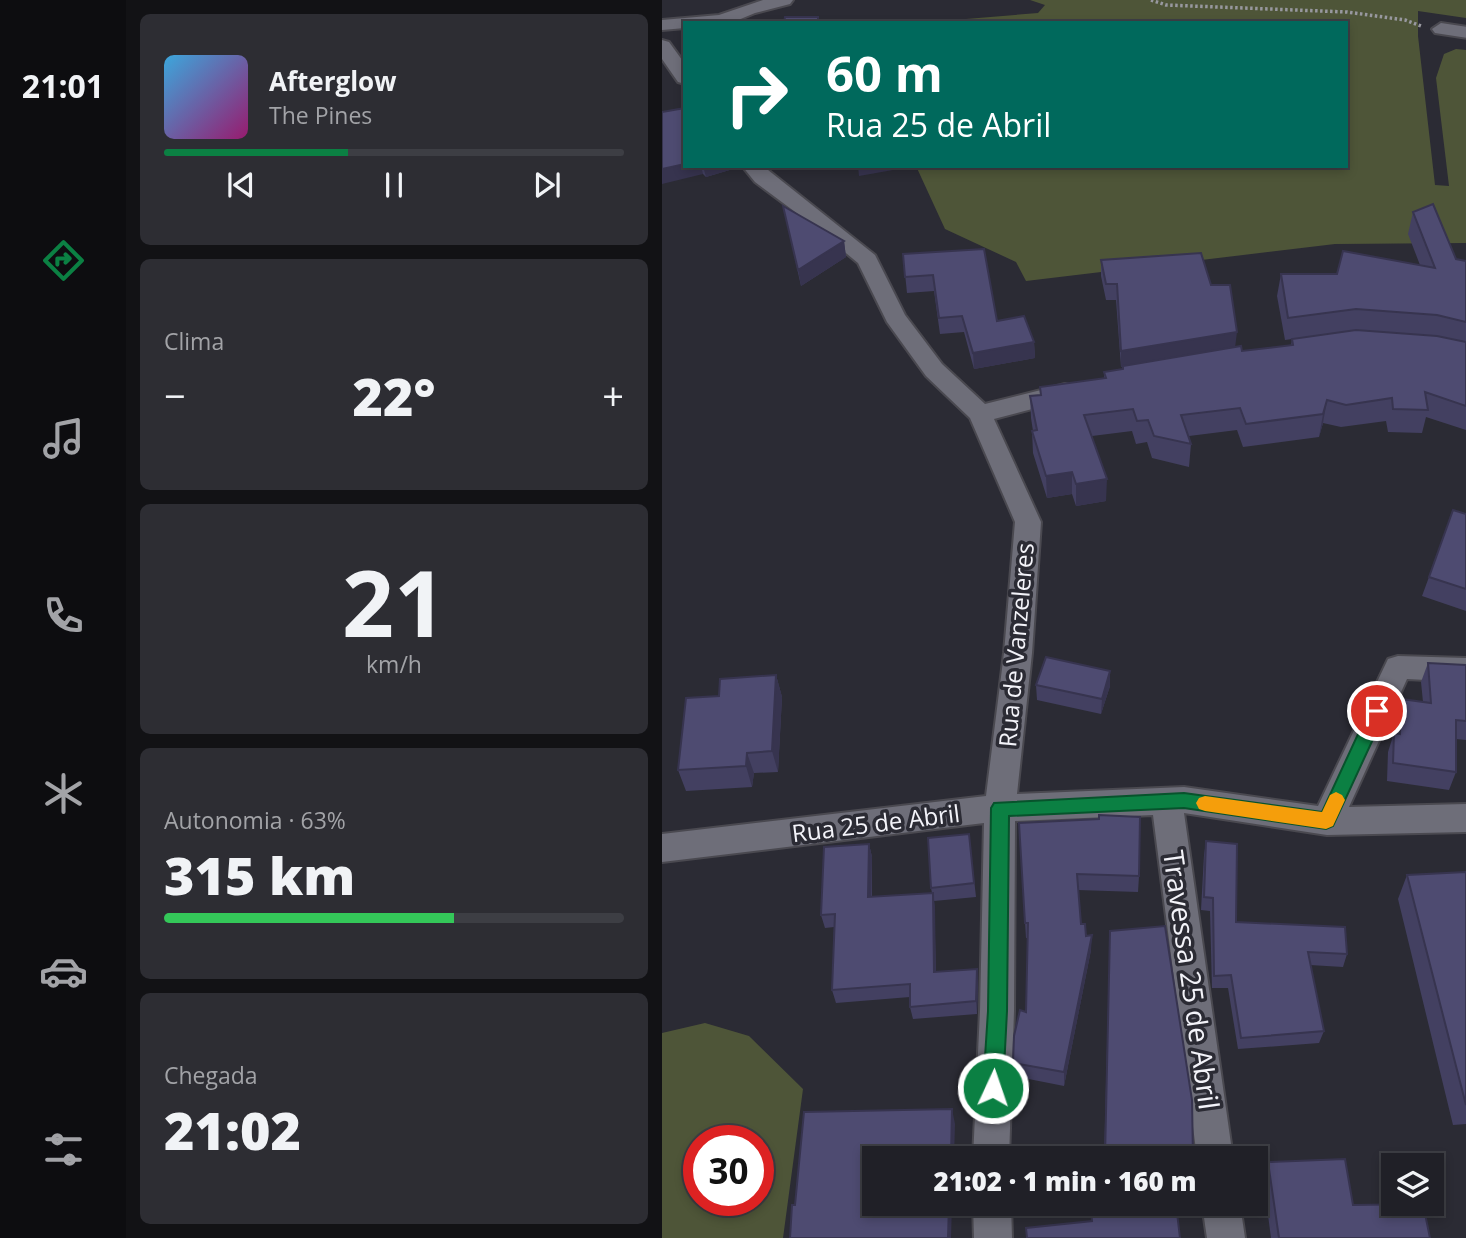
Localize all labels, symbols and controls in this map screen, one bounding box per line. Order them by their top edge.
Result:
text: 60 m [826,40,943,106]
icon: right [711,49,802,140]
text: Afterglow [269,63,396,99]
text: 21:01 [22,64,104,107]
text: The Pines [269,99,372,131]
text: Rua 25 de Abril [826,103,1051,146]
icon: previous [222,166,260,204]
icon: pause [375,166,413,204]
icon: next [528,166,566,204]
icon: directions [39,236,88,285]
text: Clima [164,325,224,357]
text: 22° [353,360,435,431]
text: − [164,369,186,421]
text: + [602,369,624,421]
icon: music [39,414,88,463]
text: 21 [342,540,446,664]
street label: Rua de Vanzeleres [990,541,1041,748]
icon: phone [39,591,88,640]
text: km/h [366,648,422,680]
pin [1347,681,1407,741]
icon: arrive [1358,692,1396,730]
icon: climate [39,769,88,818]
street label: Rua 25 de Abril [790,796,962,849]
text: Autonomia · 63% [164,804,346,836]
text: 315 km [164,839,355,910]
street label: Travessa 25 de Abril [1155,848,1229,1112]
icon: car [39,947,88,996]
position arrow [956,1051,1030,1125]
text: Chegada [164,1059,258,1091]
text: 21:02 [164,1094,301,1165]
icon: filters [39,1125,88,1174]
speed limit sign: 30 [683,1125,774,1216]
map controls [1381,1153,1444,1216]
button: layers [1381,1153,1444,1216]
text: 21:02 · 1 min · 160 m [934,1163,1196,1199]

